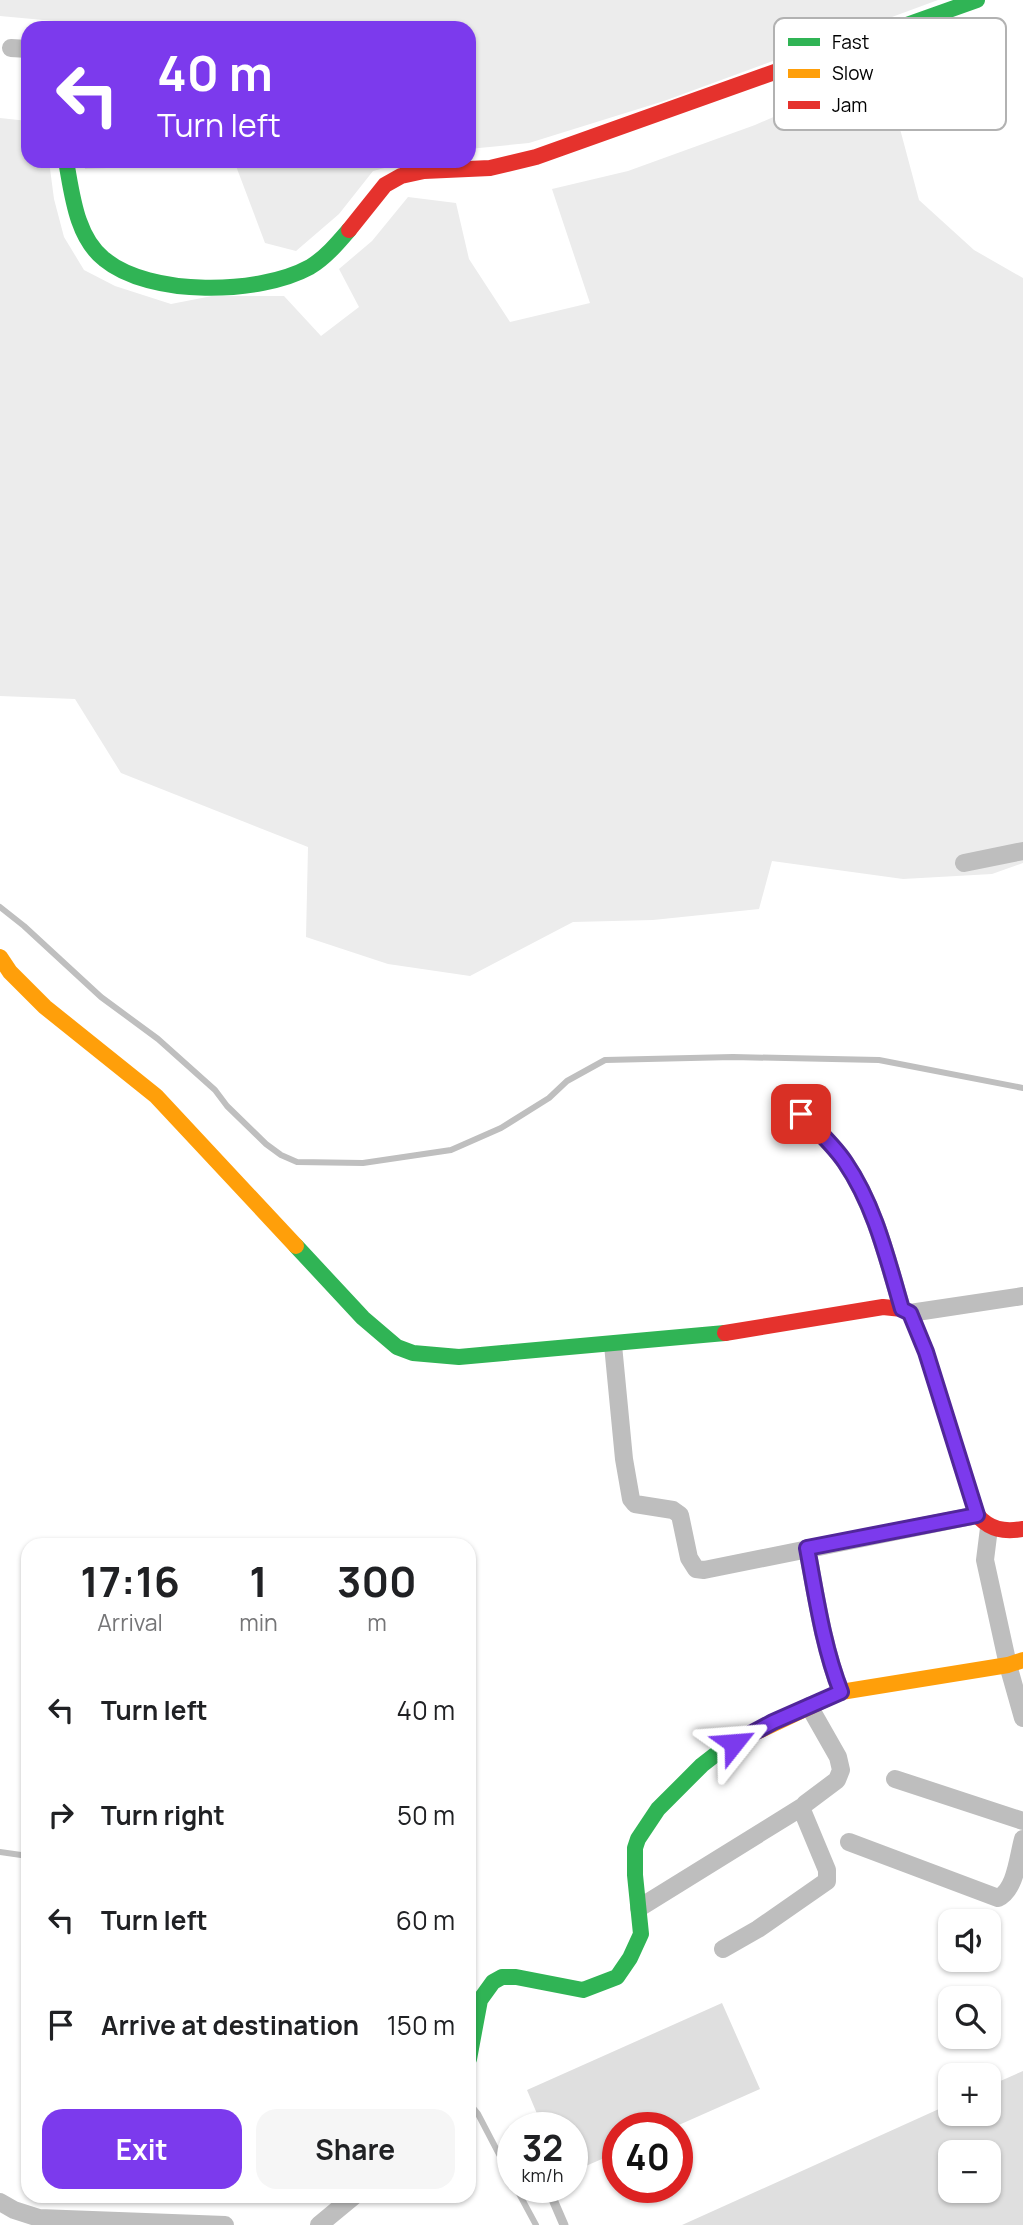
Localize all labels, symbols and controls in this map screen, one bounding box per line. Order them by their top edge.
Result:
legend [774,18,1006,130]
text: Fast [832,29,869,55]
text: 40 m [157,39,273,106]
icon: left [42,49,133,140]
text: Slow [832,60,874,86]
text: Jam [832,92,867,118]
text: Turn left [157,103,281,147]
pin [771,1084,831,1144]
icon: arrive [782,1095,820,1133]
text: 17:16 [80,1552,180,1610]
text: 1 [249,1552,268,1610]
text: 300 [337,1552,417,1610]
text: Arrival [97,1606,163,1638]
text: min [239,1606,278,1638]
text: m [367,1606,387,1638]
icon: left [42,1691,80,1729]
text: Turn left [101,1692,208,1728]
text: 40 m [397,1692,455,1728]
position arrow [697,1706,771,1780]
icon: right [42,1796,80,1834]
text: Turn right [101,1797,225,1833]
text: 50 m [397,1797,455,1833]
icon: left [42,1901,80,1939]
text: Turn left [101,1902,208,1938]
text: 60 m [396,1902,455,1938]
map controls [938,1909,1001,2203]
button: sound [938,1909,1001,1972]
button: search [938,1986,1001,2049]
icon: arrive [42,2006,80,2044]
text: Arrive at destination [101,2007,359,2043]
text: 150 m [387,2007,455,2043]
button: + [938,2063,1001,2126]
button: Exit [42,2109,242,2189]
button: Share [256,2109,455,2189]
speed limit sign: 40 [602,2112,693,2203]
text: 32 [522,2124,563,2172]
button: − [938,2140,1001,2203]
text: km/h [522,2163,563,2187]

